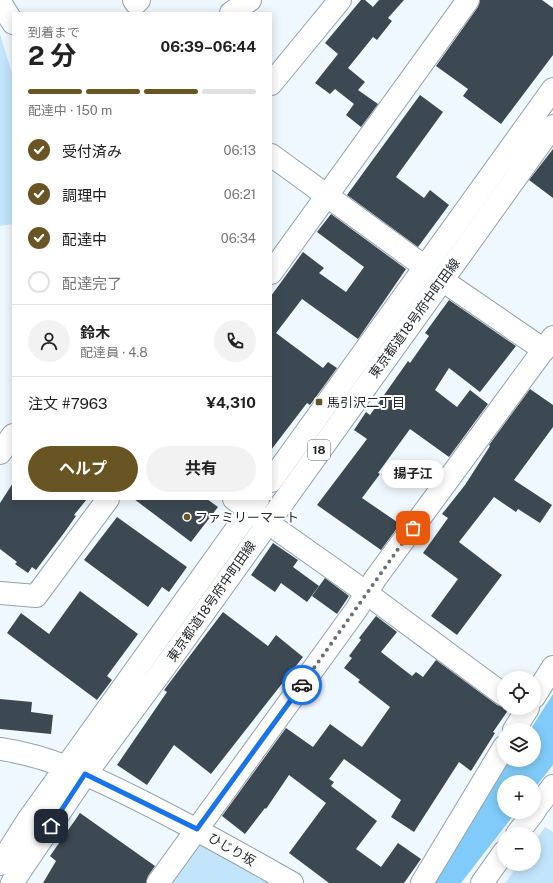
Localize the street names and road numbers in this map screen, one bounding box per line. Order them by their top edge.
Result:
street label: 東京都道18号府中町田線 [366,256,463,381]
road number: 18 [308,440,330,460]
street label: 東京都道18号府中町田線 [164,538,259,664]
street label: ひじり坂 [205,830,258,869]

